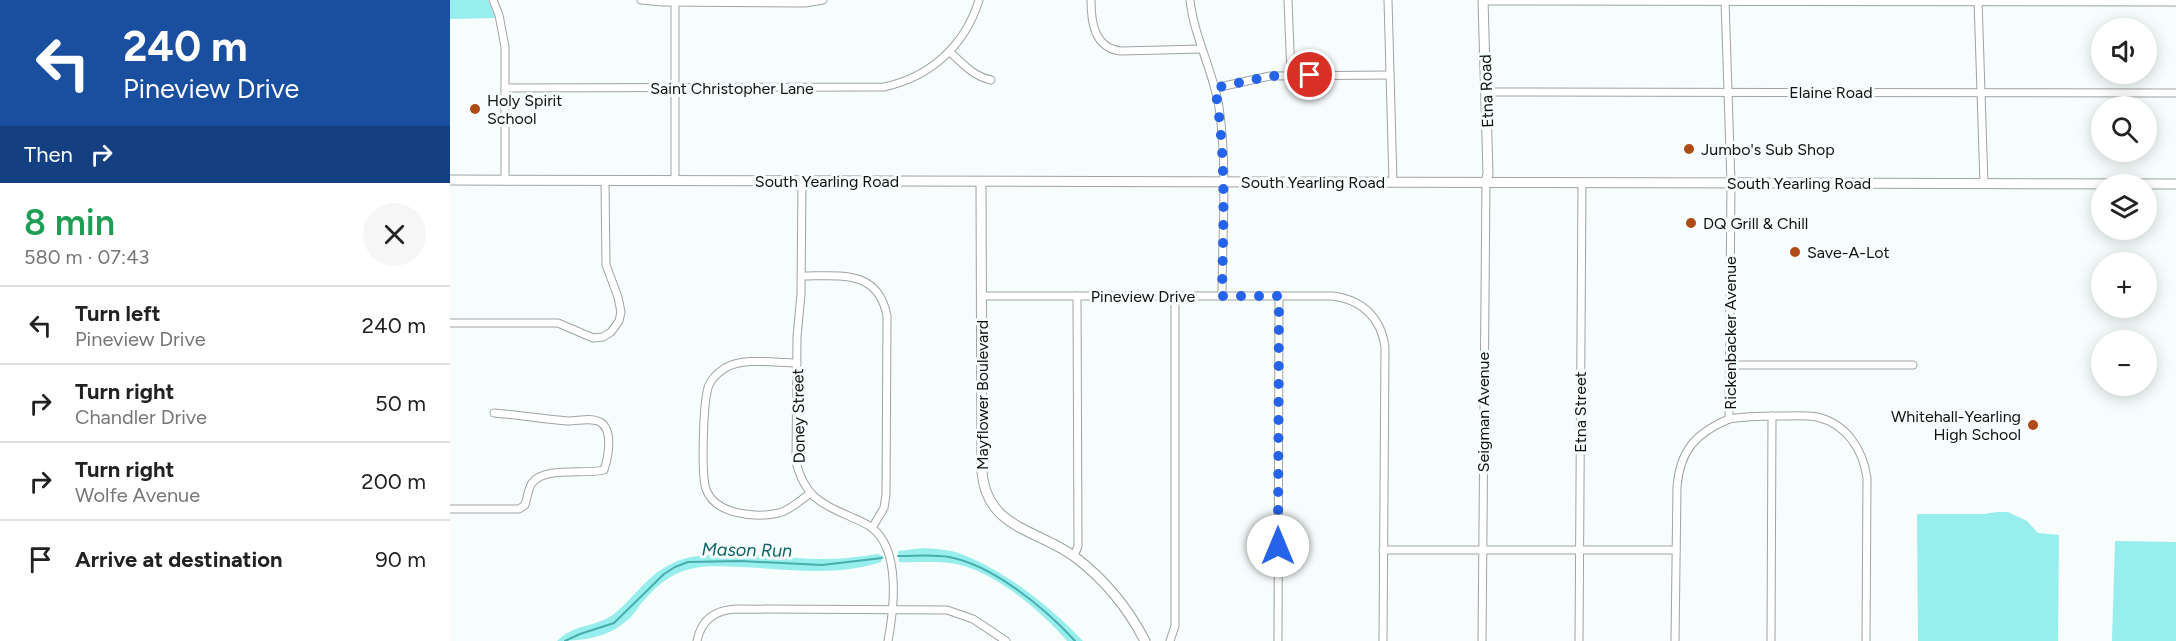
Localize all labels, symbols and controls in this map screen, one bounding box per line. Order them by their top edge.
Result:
map controls [2091,18,2157,396]
button: sound [2091,18,2157,84]
text: 240 m [123,21,248,72]
icon: left [24,24,102,102]
pin [1284,49,1335,100]
street label: Etna Road [1476,54,1497,128]
icon: arrive [1293,58,1326,91]
text: Pineview Drive [123,72,299,105]
street label: Saint Christopher Lane [650,79,814,98]
street label: Elaine Road [1789,83,1873,102]
place label: Holy Spirit School [487,91,562,128]
button: search [2091,96,2157,162]
marker: Holy Spirit School [468,102,482,116]
icon: right [85,138,118,171]
place label: Jumbo's Sub Shop [1701,140,1835,159]
text: Then [24,141,73,168]
marker: Jumbo's Sub Shop [1682,142,1696,156]
street label: South Yearling Road [755,172,899,191]
street label: South Yearling Road [1241,173,1385,192]
street label: South Yearling Road [1727,174,1871,193]
button: layers [2091,174,2157,240]
text: 8 min [24,201,115,244]
button: close [363,203,426,266]
place label: DQ Grill & Chill [1703,214,1808,233]
marker: DQ Grill & Chill [1684,216,1698,230]
place label: Save-A-Lot [1807,243,1890,262]
text: 580 m · 07:43 [24,245,149,269]
marker: Save-A-Lot [1788,245,1802,259]
button: + [2091,252,2157,318]
street label: Rickenbacker Avenue [1721,256,1740,410]
street label: Pineview Drive [1091,287,1195,306]
text: Turn left [75,300,161,327]
icon: left [24,309,57,342]
text: 240 m [362,312,426,339]
street label: Mayflower Boulevard [973,320,992,470]
text: Pineview Drive [75,327,206,351]
button: − [2091,330,2157,396]
street label: Seigman Avenue [1474,352,1493,472]
street label: Doney Street [788,368,809,464]
street label: Etna Street [1571,371,1590,453]
text: Turn right [75,378,174,405]
icon: right [24,387,57,420]
text: 50 m [375,390,426,417]
text: Chandler Drive [75,405,207,429]
place label: Whitehall-Yearling High School [1891,407,2021,444]
marker: Whitehall-Yearling High School [2026,418,2040,432]
text: Turn right [75,456,174,483]
icon: right [24,465,57,498]
text: 200 m [361,468,426,495]
text: Wolfe Avenue [75,483,200,507]
position arrow [1246,514,1310,578]
water label: Mason Run [702,538,792,562]
icon: arrive [24,543,57,576]
text: Arrive at destination [75,546,283,573]
text: 90 m [375,546,426,573]

